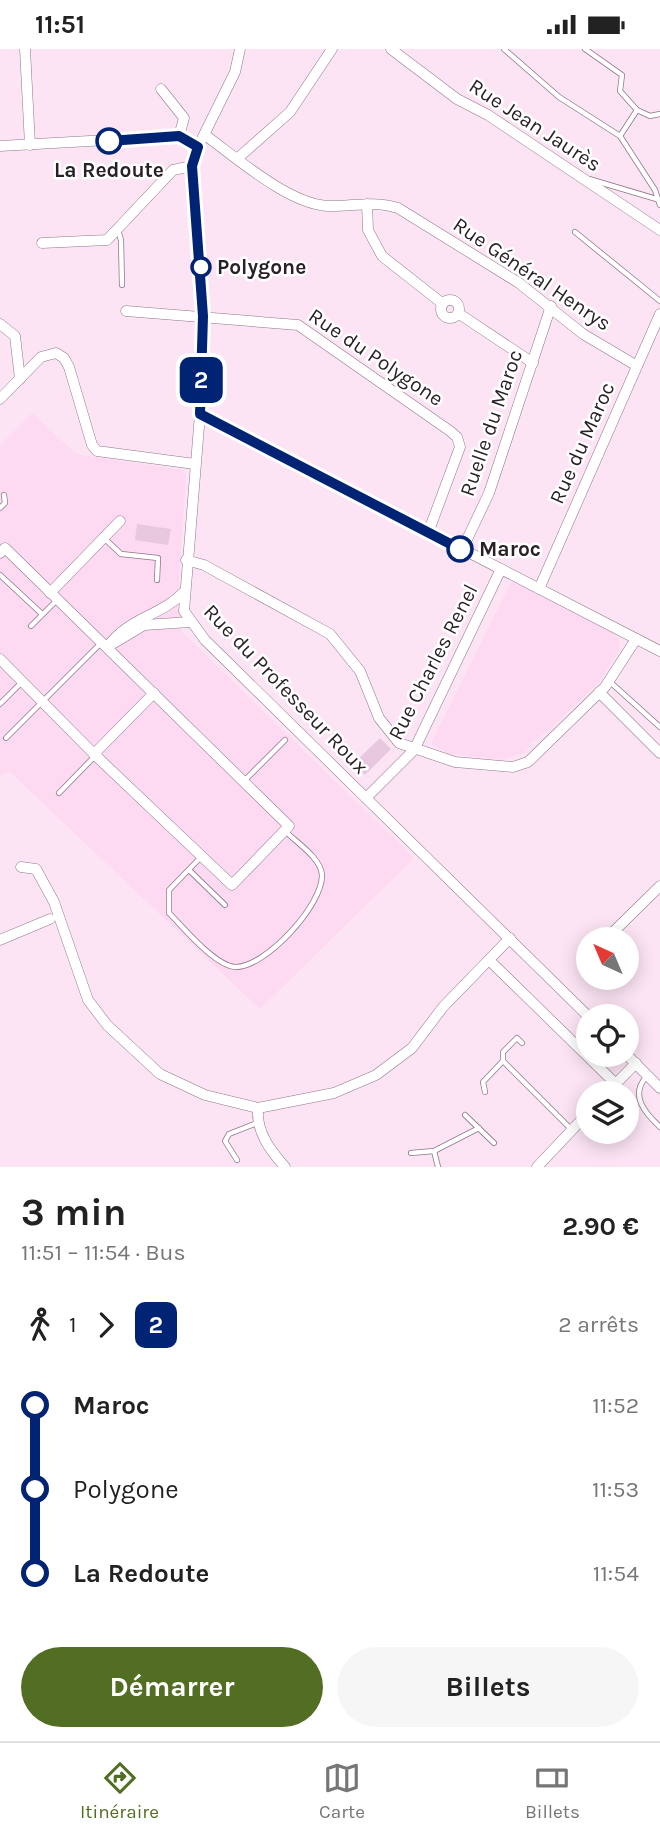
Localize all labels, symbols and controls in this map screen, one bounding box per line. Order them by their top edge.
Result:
text: 11:51 [35,9,85,40]
street label: Rue Jean Jaurès [465,74,605,176]
marker: La Redoute [96,128,122,154]
place label: La Redoute [54,158,164,182]
street label: Rue Général Henrys [449,212,615,336]
place label: Polygone [217,255,306,279]
marker: Polygone [191,257,211,277]
street label: Rue du Polygone [304,303,448,411]
street label: Ruelle du Maroc [455,347,527,499]
line badge: 2 [178,357,224,403]
text: 2 [194,366,208,394]
street label: Rue du Maroc [544,378,620,508]
marker: Maroc [447,536,473,562]
place label: Maroc [479,537,541,561]
street label: Rue Charles Renel [383,580,483,744]
street label: Rue du Professeur Roux [199,599,373,779]
north arrow [576,927,639,991]
map controls [576,927,639,1144]
button: locate [576,1004,639,1067]
button: layers [576,1081,639,1144]
text: 3 min [21,1190,126,1235]
text: 2.90 € [562,1211,639,1242]
text: 11:51 – 11:54 · Bus [21,1239,186,1266]
icon: walk [21,1306,59,1344]
icon: forward [87,1306,125,1344]
text: 1 [69,1311,77,1338]
text: 2 [149,1311,163,1339]
text: 2 arrêts [558,1311,639,1338]
text: Maroc [73,1390,150,1421]
text: 11:52 [592,1392,639,1419]
text: Polygone [73,1474,179,1505]
text: 11:53 [592,1476,639,1503]
text: La Redoute [73,1558,209,1589]
text: 11:54 [593,1560,639,1587]
button: Démarrer [21,1647,323,1727]
button: Billets [337,1647,639,1727]
tab: Itinéraire [80,1759,159,1823]
tab: Carte [319,1759,365,1823]
tab: Billets [525,1759,580,1823]

